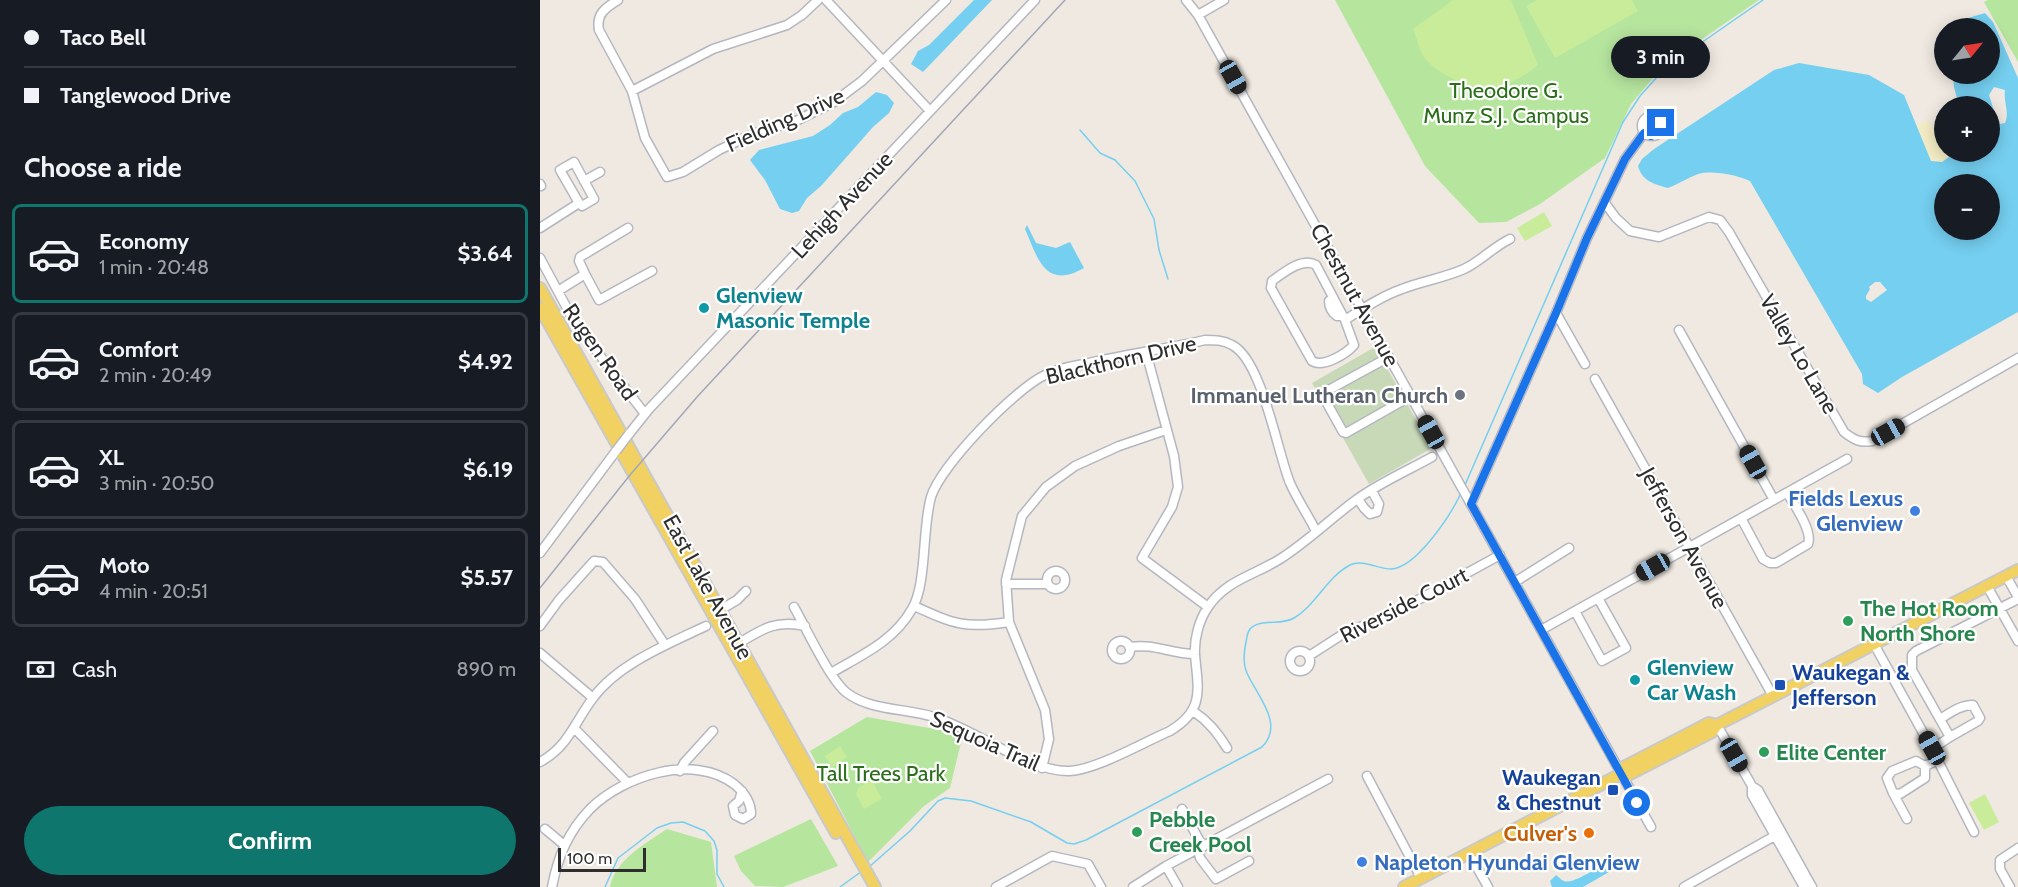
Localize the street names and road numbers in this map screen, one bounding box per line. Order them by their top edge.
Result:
street label: Fielding Drive [722,82,848,158]
street label: Lehigh Avenue [786,146,898,264]
street label: Chestnut Avenue [1305,219,1405,371]
street label: Valley Lo Lane [1754,289,1844,419]
street label: Rugen Road [557,298,643,406]
street label: Blackthorn Drive [1043,330,1199,390]
street label: Jefferson Avenue [1634,462,1734,613]
street label: East Lake Avenue [657,510,759,664]
street label: Riverside Court [1335,561,1473,649]
street label: Sequoia Trail [926,705,1045,777]

